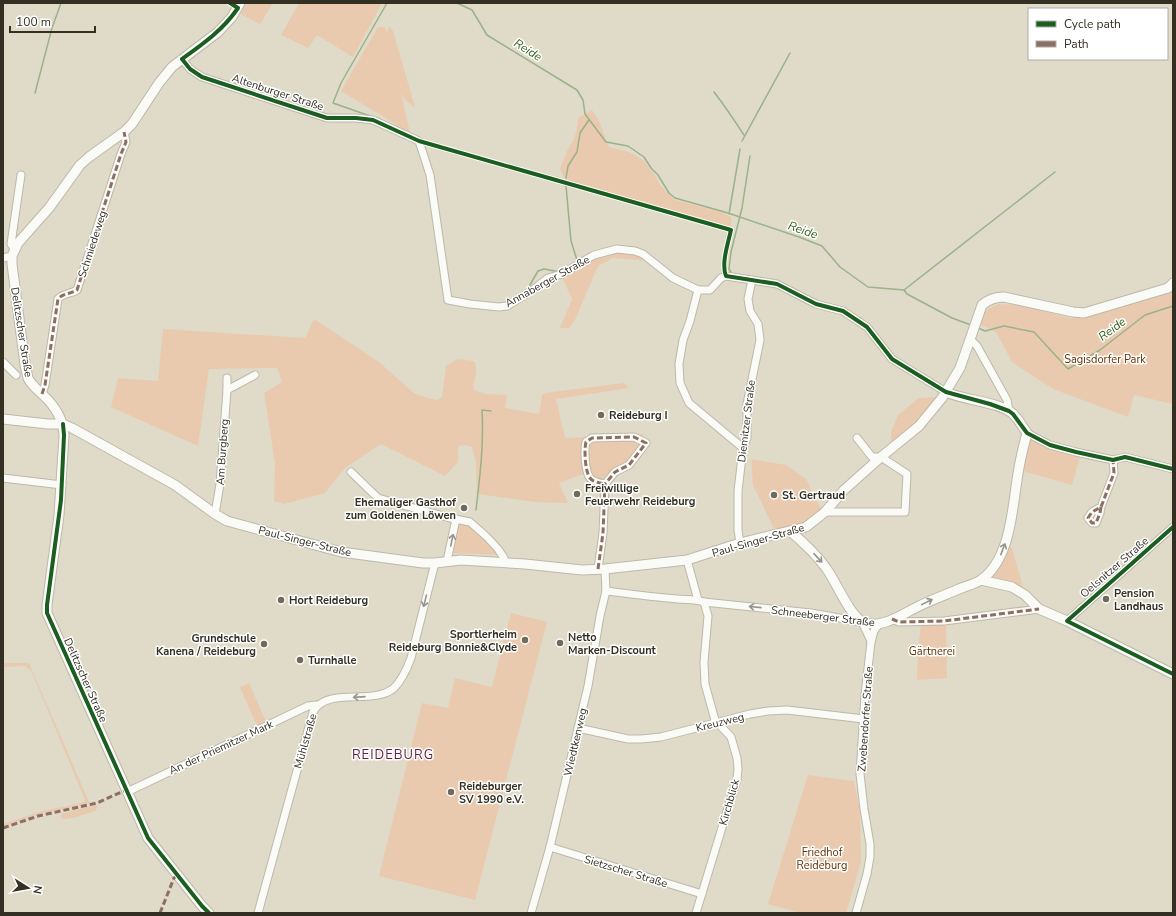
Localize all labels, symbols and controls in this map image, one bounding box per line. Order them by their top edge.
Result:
scale bar [10,8,95,34]
legend [1028,8,1168,60]
text: 100 m [16,14,51,30]
text: Cycle path [1064,16,1121,32]
water label: Reide [511,35,546,65]
text: Path [1064,36,1089,52]
street label: Altenburger Straße [230,71,326,114]
street label: Schmiedeweg [75,209,110,280]
water label: Reide [786,217,821,243]
street label: Annaberger Straße [502,252,592,311]
street label: Delitzscher Straße [7,286,36,378]
water label: Reide [1095,313,1129,345]
park label: Sagisdorfer Park [1064,352,1146,367]
street label: Diemitzer Straße [734,379,759,463]
place label: Reideburg I [609,408,668,423]
marker: Reideburg I [596,410,606,420]
street label: Am Burgberg [213,418,232,486]
place label: Freiwillige Feuerwehr Reideburg [585,481,695,509]
place label: St. Gertraud [782,488,845,503]
marker: Freiwillige Feuerwehr Reideburg [572,489,582,499]
marker: St. Gertraud [769,490,779,500]
place label: Ehemaliger Gasthof zum Goldenen Löwen [346,495,457,523]
marker: Ehemaliger Gasthof zum Goldenen Löwen [459,503,469,513]
street label: Paul-Singer-Straße [710,520,806,561]
street label: Paul-Singer-Straße [257,523,353,560]
one-way arrow [448,533,456,546]
street label: Oelsnitzer Straße [1077,533,1152,601]
one-way arrow [1000,543,1008,555]
one-way arrow [813,553,823,563]
place label: Pension Landhaus [1114,586,1163,614]
place label: Hort Reideburg [289,593,368,608]
one-way arrow [421,594,428,607]
marker: Pension Landhaus [1101,594,1111,604]
marker: Hort Reideburg [276,595,286,605]
one-way arrow [921,598,933,605]
one-way arrow [749,603,762,611]
street label: Schneeberger Straße [770,603,876,630]
place label: Sportlerheim Reideburg Bonnie&Clyde [389,627,517,655]
place label: Netto Marken-Discount [568,630,657,658]
place label: Grundschule Kanena / Reideburg [156,631,256,659]
marker: Sportlerheim Reideburg Bonnie&Clyde [520,635,530,645]
street label: Delitzscher Straße [60,636,111,725]
marker: Netto Marken-Discount [555,638,565,648]
marker: Grundschule Kanena / Reideburg [259,639,269,649]
park label: Gärtnerei [909,644,955,659]
place label: Turnhalle [308,653,357,668]
marker: Turnhalle [295,655,305,665]
street label: Zwebendorfer Straße [854,666,877,772]
one-way arrow [353,693,366,700]
street label: Wiedtkenweg [560,706,591,778]
street label: Kreuzweg [694,709,746,736]
street label: Mühlstraße [290,712,321,770]
street label: An der Priemitzer Mark [167,716,276,778]
district label: REIDEBURG [352,746,434,764]
street label: Kirchblick [716,777,743,827]
place label: Reideburger SV 1990 e.V. [459,779,524,807]
marker: Reideburger SV 1990 e.V. [446,787,456,797]
park label: Friedhof Reideburg [797,845,847,873]
street label: Sietzscher Straße [582,852,669,891]
north arrow [8,868,48,908]
text: N [29,884,45,895]

